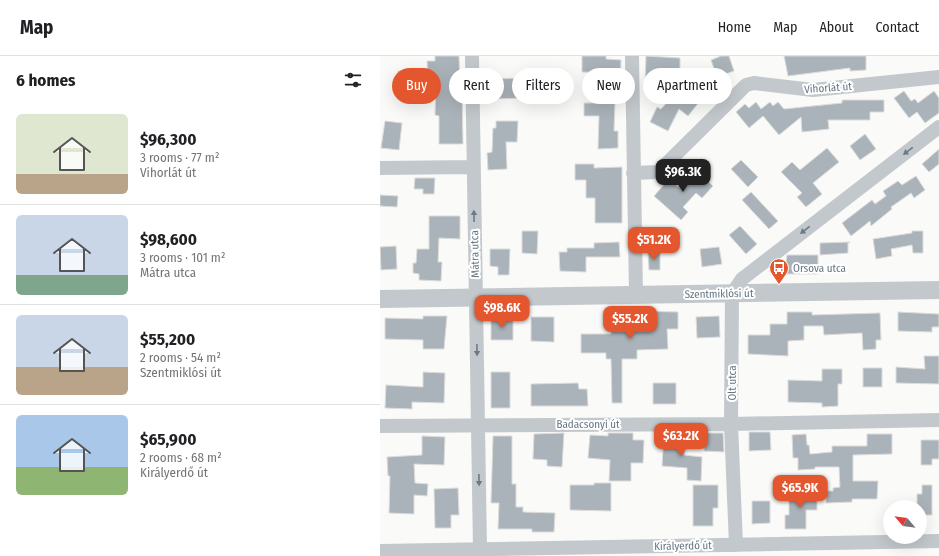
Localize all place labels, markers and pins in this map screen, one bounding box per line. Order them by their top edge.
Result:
pin: $96.3K [650,159,716,193]
pin: $51.2K [621,227,687,261]
bus stop icon: Orsova utca [768,257,790,285]
place label: Orsova utca [793,262,846,275]
pin: $98.6K [469,295,535,329]
pin: $55.2K [597,306,663,340]
pin: $63.2K [648,423,714,457]
pin: $65.9K [767,475,833,509]

